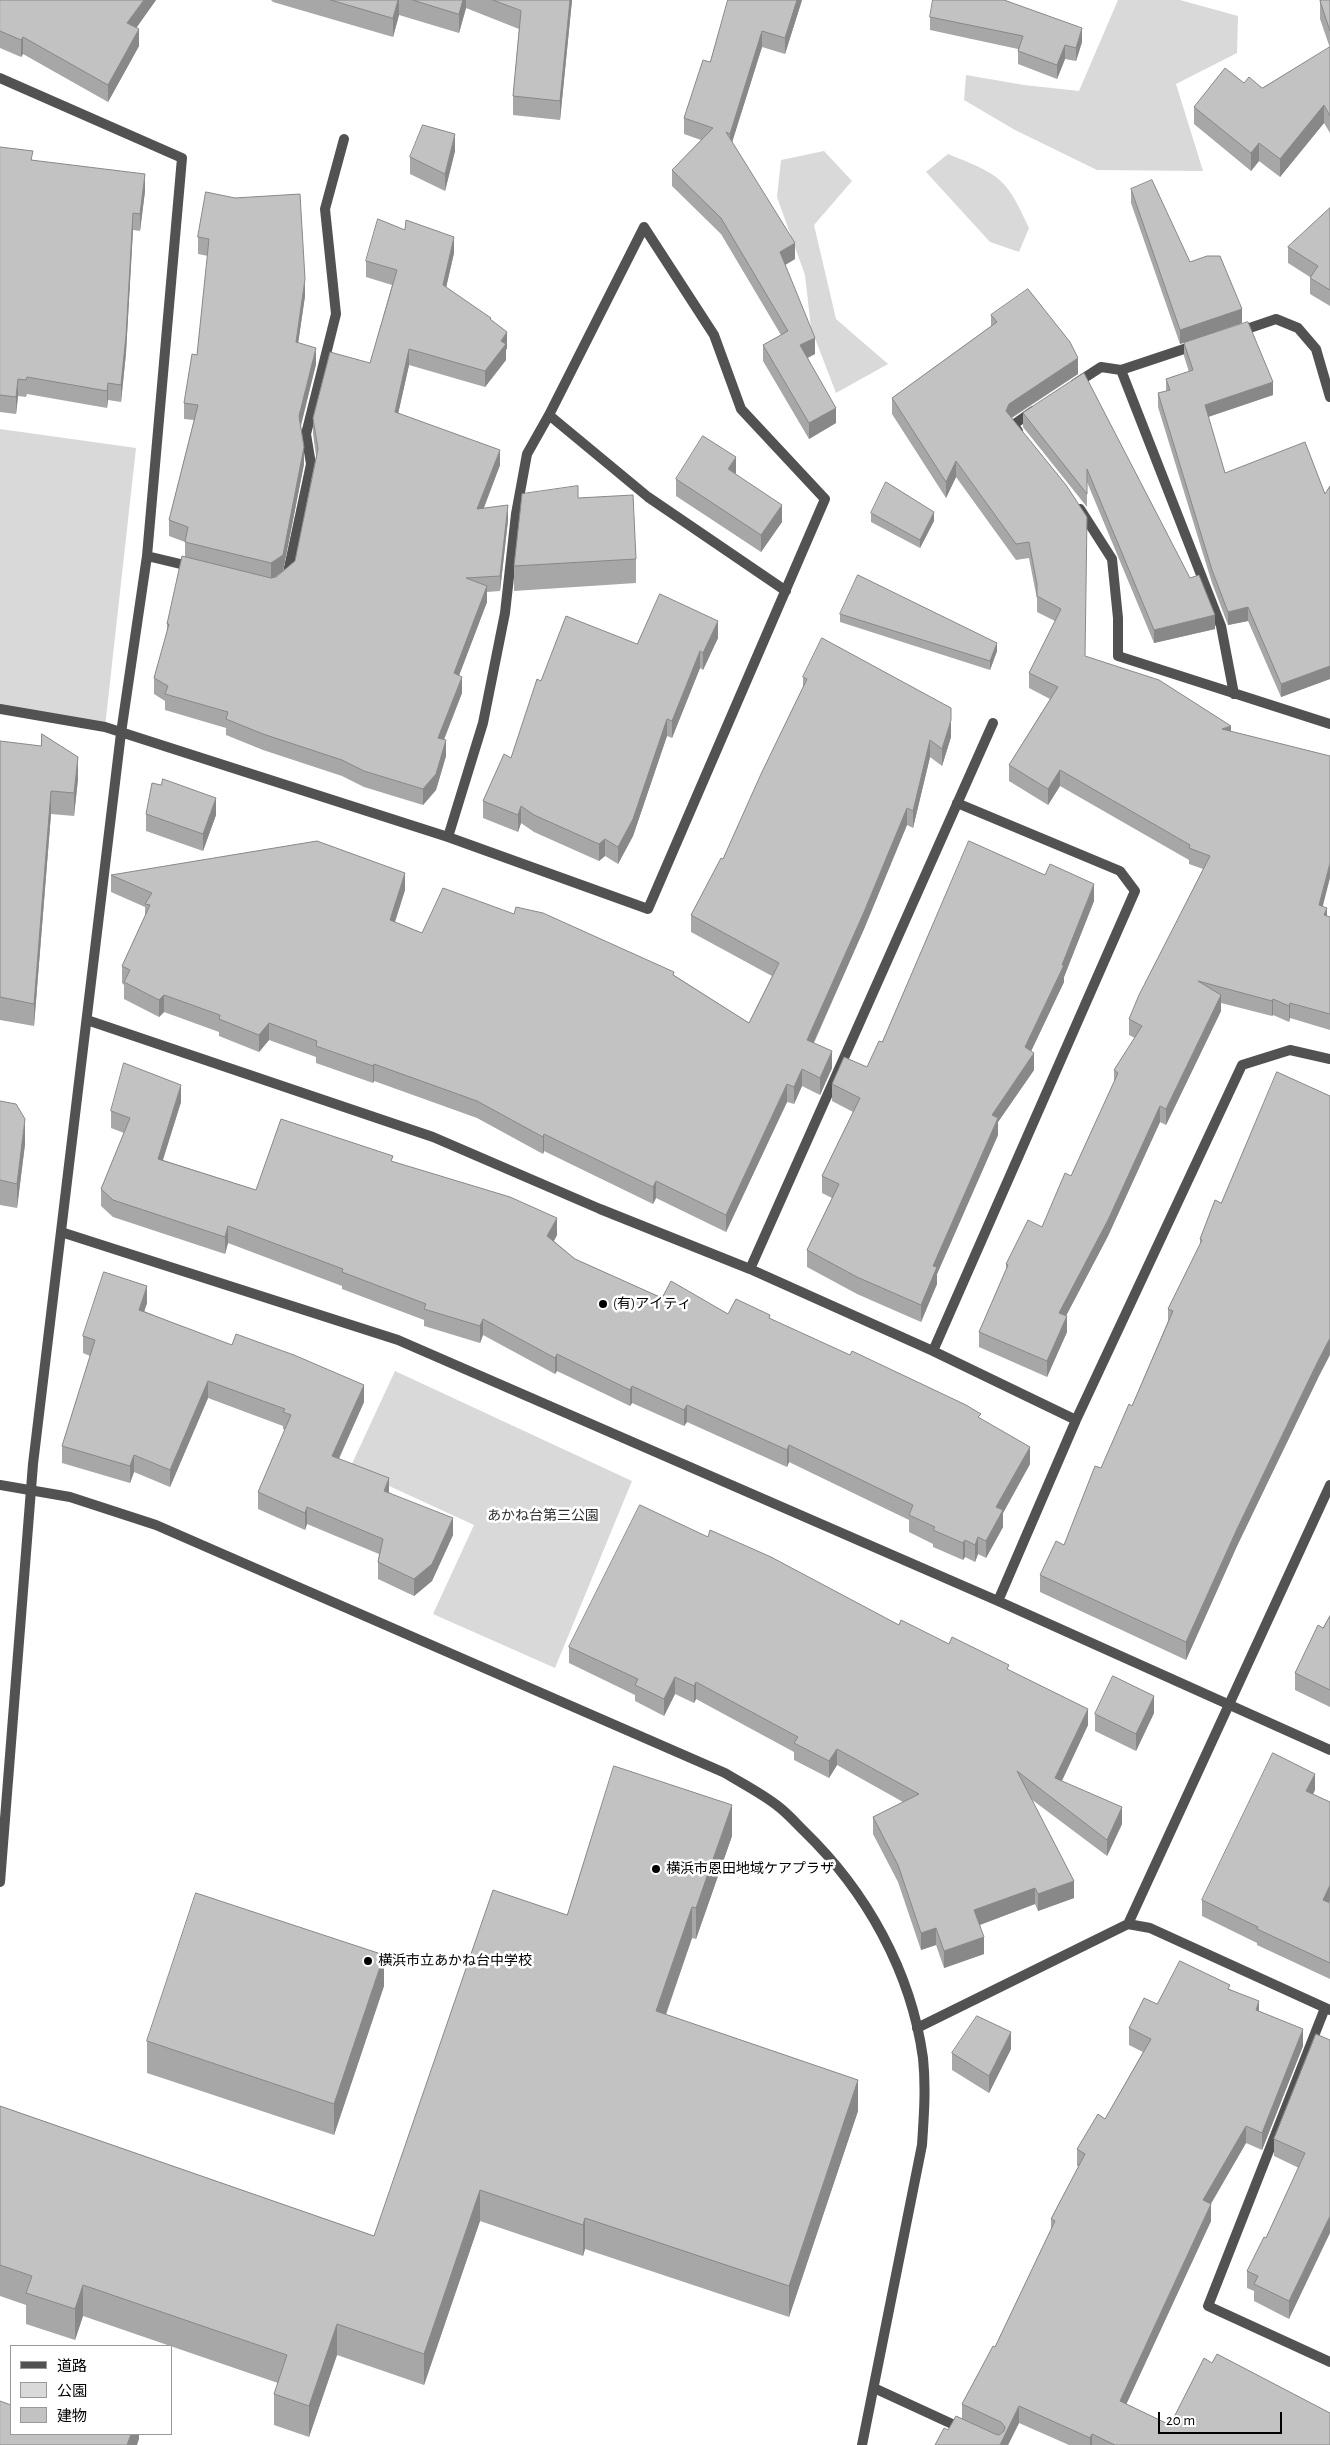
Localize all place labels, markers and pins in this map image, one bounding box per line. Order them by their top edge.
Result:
place label: (有)アイティ [613,1296,691,1312]
marker: (有)アイティ [597,1298,609,1310]
place label: 横浜市恩田地域ケアプラザ [666,1861,834,1877]
marker: 横浜市恩田地域ケアプラザ [650,1863,662,1875]
place label: 横浜市立あかね台中学校 [378,1953,532,1969]
marker: 横浜市立あかね台中学校 [362,1955,374,1967]

